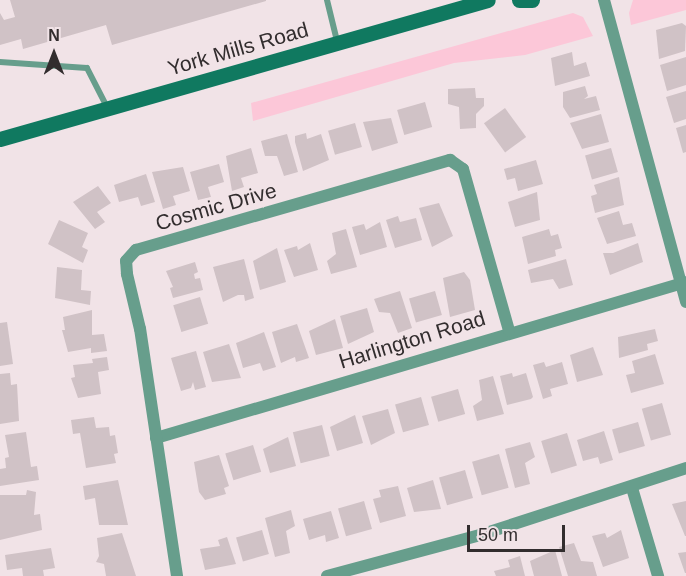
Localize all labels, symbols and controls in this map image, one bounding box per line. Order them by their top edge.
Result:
street label: York Mills Road [165,17,311,81]
north arrow [24,24,84,84]
text: N [48,27,60,44]
street label: Cosmic Drive [153,178,279,236]
street label: Harlington Road [336,306,488,374]
scale bar [470,513,568,551]
text: 50 m [478,525,518,545]

